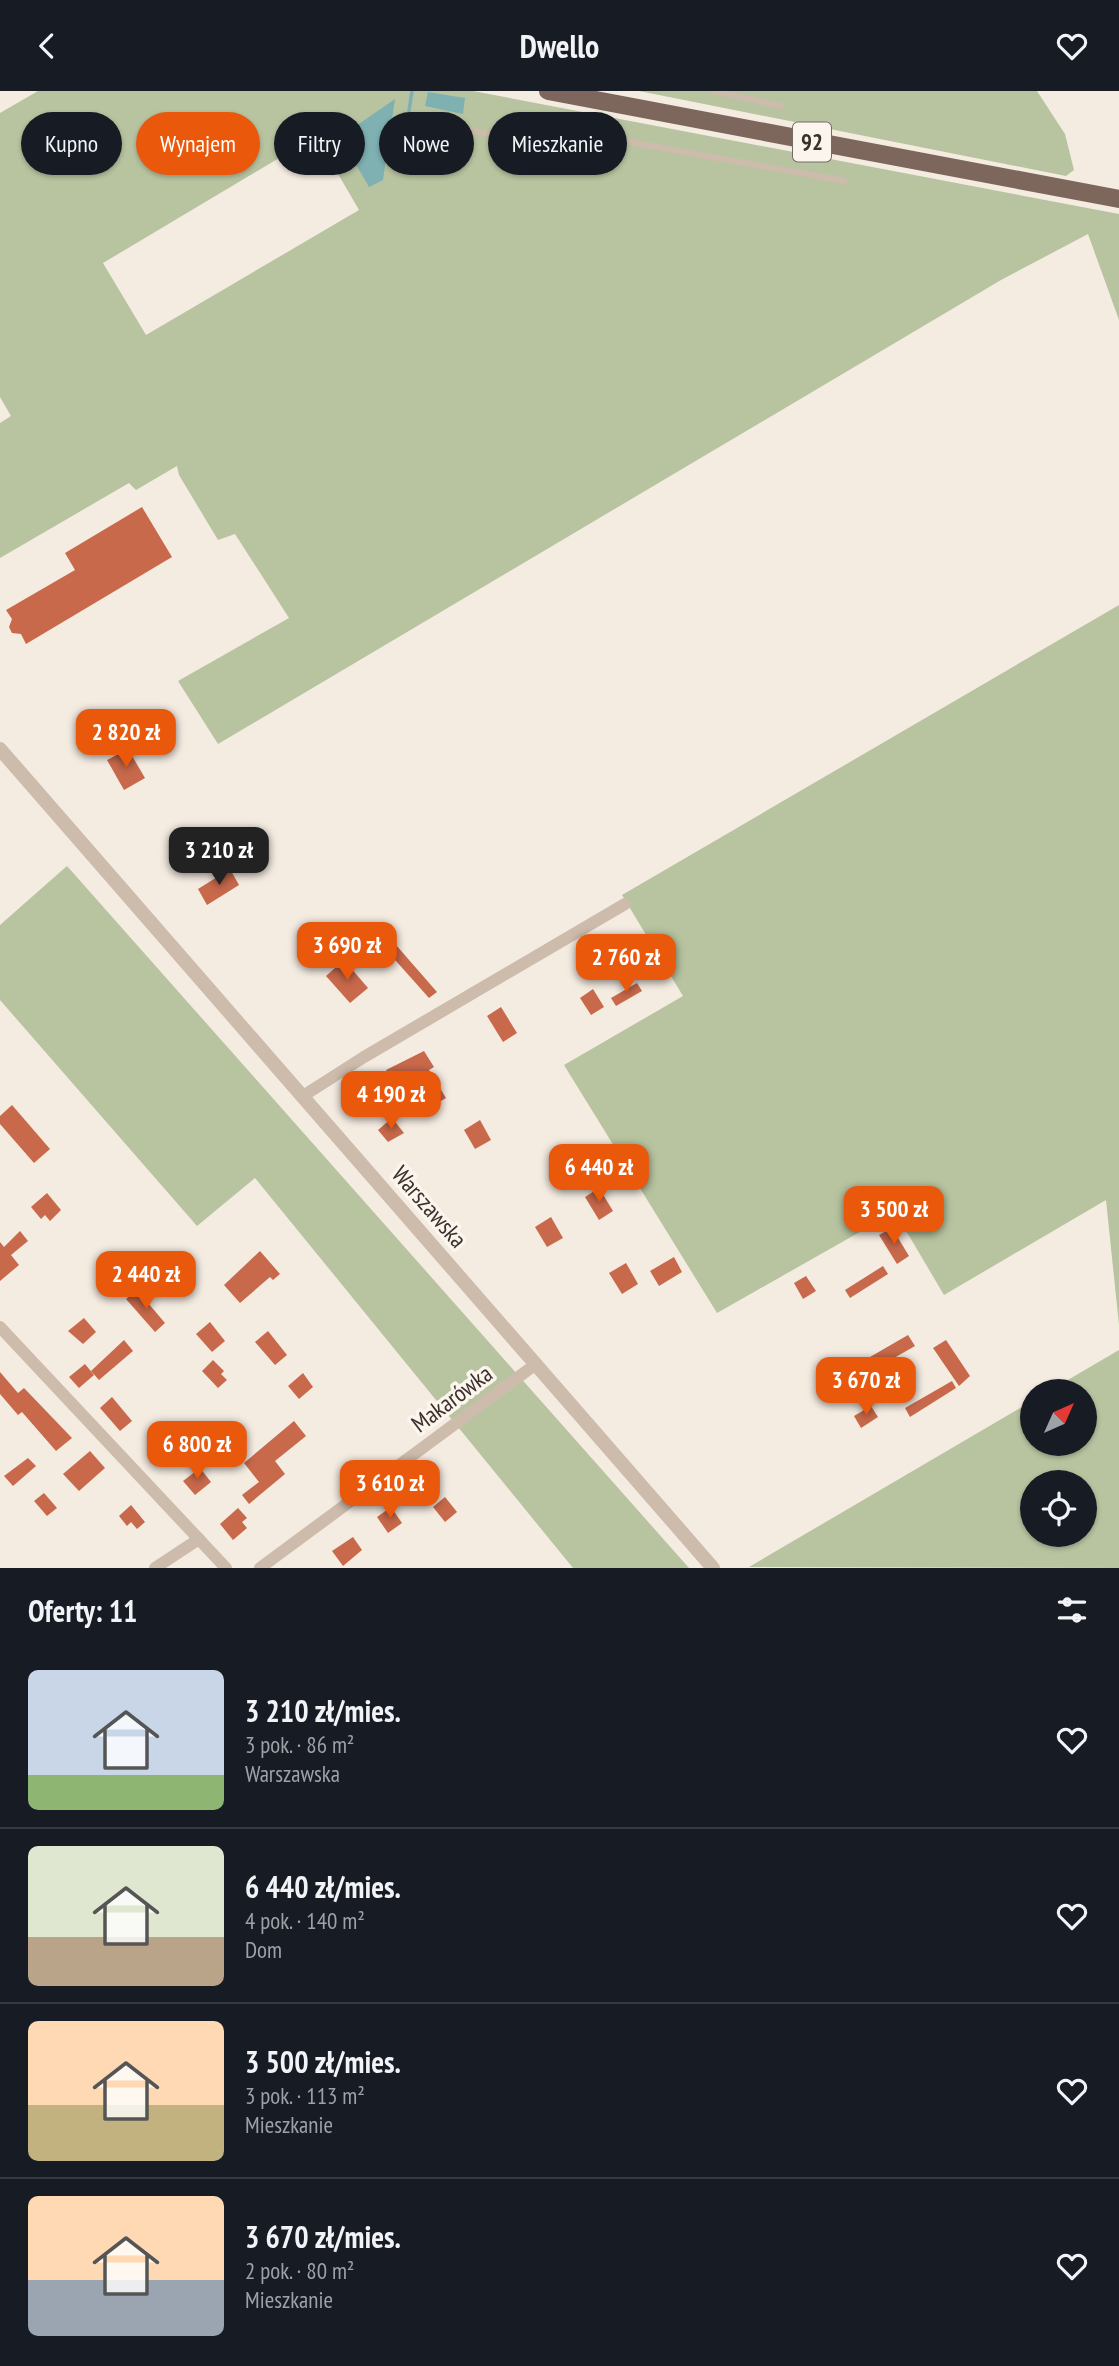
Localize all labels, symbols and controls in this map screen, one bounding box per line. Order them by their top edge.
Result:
text: Dwello [520,25,599,67]
icon: back [28,27,66,65]
icon: heart [1053,27,1091,65]
chip: Kupno [21,112,122,175]
chip: Wynajem [136,112,260,175]
chip: Filtry [274,112,365,175]
chip: Nowe [379,112,474,175]
chip: Mieszkanie [488,112,627,175]
road number: 92 [793,123,831,161]
pin: 2 820 zł [54,709,198,769]
text: 2 820 zł [92,717,160,746]
pin: 3 210 zł [147,827,291,887]
text: 3 210 zł [185,835,253,864]
pin: 3 690 zł [275,923,419,982]
text: 3 690 zł [313,930,381,959]
pin: 2 760 zł [554,935,698,994]
text: 2 760 zł [592,942,660,971]
pin: 4 190 zł [319,1072,463,1131]
text: 4 190 zł [357,1079,425,1108]
pin: 6 440 zł [527,1145,671,1204]
text: 6 440 zł [565,1152,633,1181]
street label: Warszawska [385,1159,474,1254]
pin: 3 500 zł [822,1187,966,1246]
text: 3 500 zł [860,1194,928,1223]
pin: 2 440 zł [74,1251,218,1311]
text: 2 440 zł [112,1259,180,1288]
pin: 3 670 zł [794,1357,938,1417]
street label: Makarówka [405,1358,498,1439]
text: 3 670 zł [832,1365,900,1394]
north arrow [1020,1379,1097,1456]
map controls [1020,1379,1097,1547]
pin: 6 800 zł [125,1421,269,1481]
text: 6 800 zł [163,1429,231,1458]
pin: 3 610 zł [318,1461,462,1520]
text: 3 610 zł [356,1468,424,1497]
button: locate [1020,1470,1097,1547]
text: Oferty: 11 [28,1591,137,1630]
icon: filters [1053,1591,1091,1629]
text: 3 210 zł/mies. [245,1691,401,1730]
icon: home [84,1698,168,1782]
icon: heart [1053,1721,1091,1759]
text: 3 pok. · 86 m² [245,1730,354,1759]
text: Warszawska [245,1759,340,1788]
text: 6 440 zł/mies. [245,1867,401,1906]
icon: home [84,1874,168,1958]
icon: heart [1053,1897,1091,1935]
text: 4 pok. · 140 m² [245,1906,365,1935]
text: Dom [245,1935,282,1964]
text: 3 500 zł/mies. [245,2042,401,2081]
icon: home [84,2049,168,2133]
icon: heart [1053,2072,1091,2110]
text: 3 pok. · 113 m² [245,2081,365,2110]
text: Mieszkanie [245,2110,333,2139]
text: 3 670 zł/mies. [245,2217,401,2256]
icon: home [84,2224,168,2308]
icon: heart [1053,2247,1091,2285]
text: 2 pok. · 80 m² [245,2256,354,2285]
text: Mieszkanie [245,2285,333,2314]

